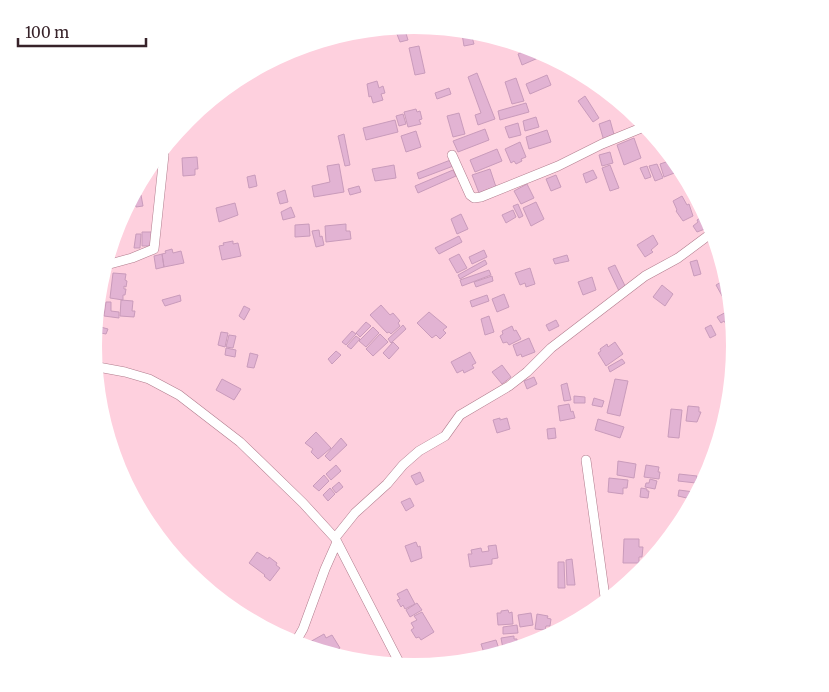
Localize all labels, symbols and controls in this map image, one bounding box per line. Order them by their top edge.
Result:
scale bar [18,15,145,47]
text: 100 m [25,23,69,42]

